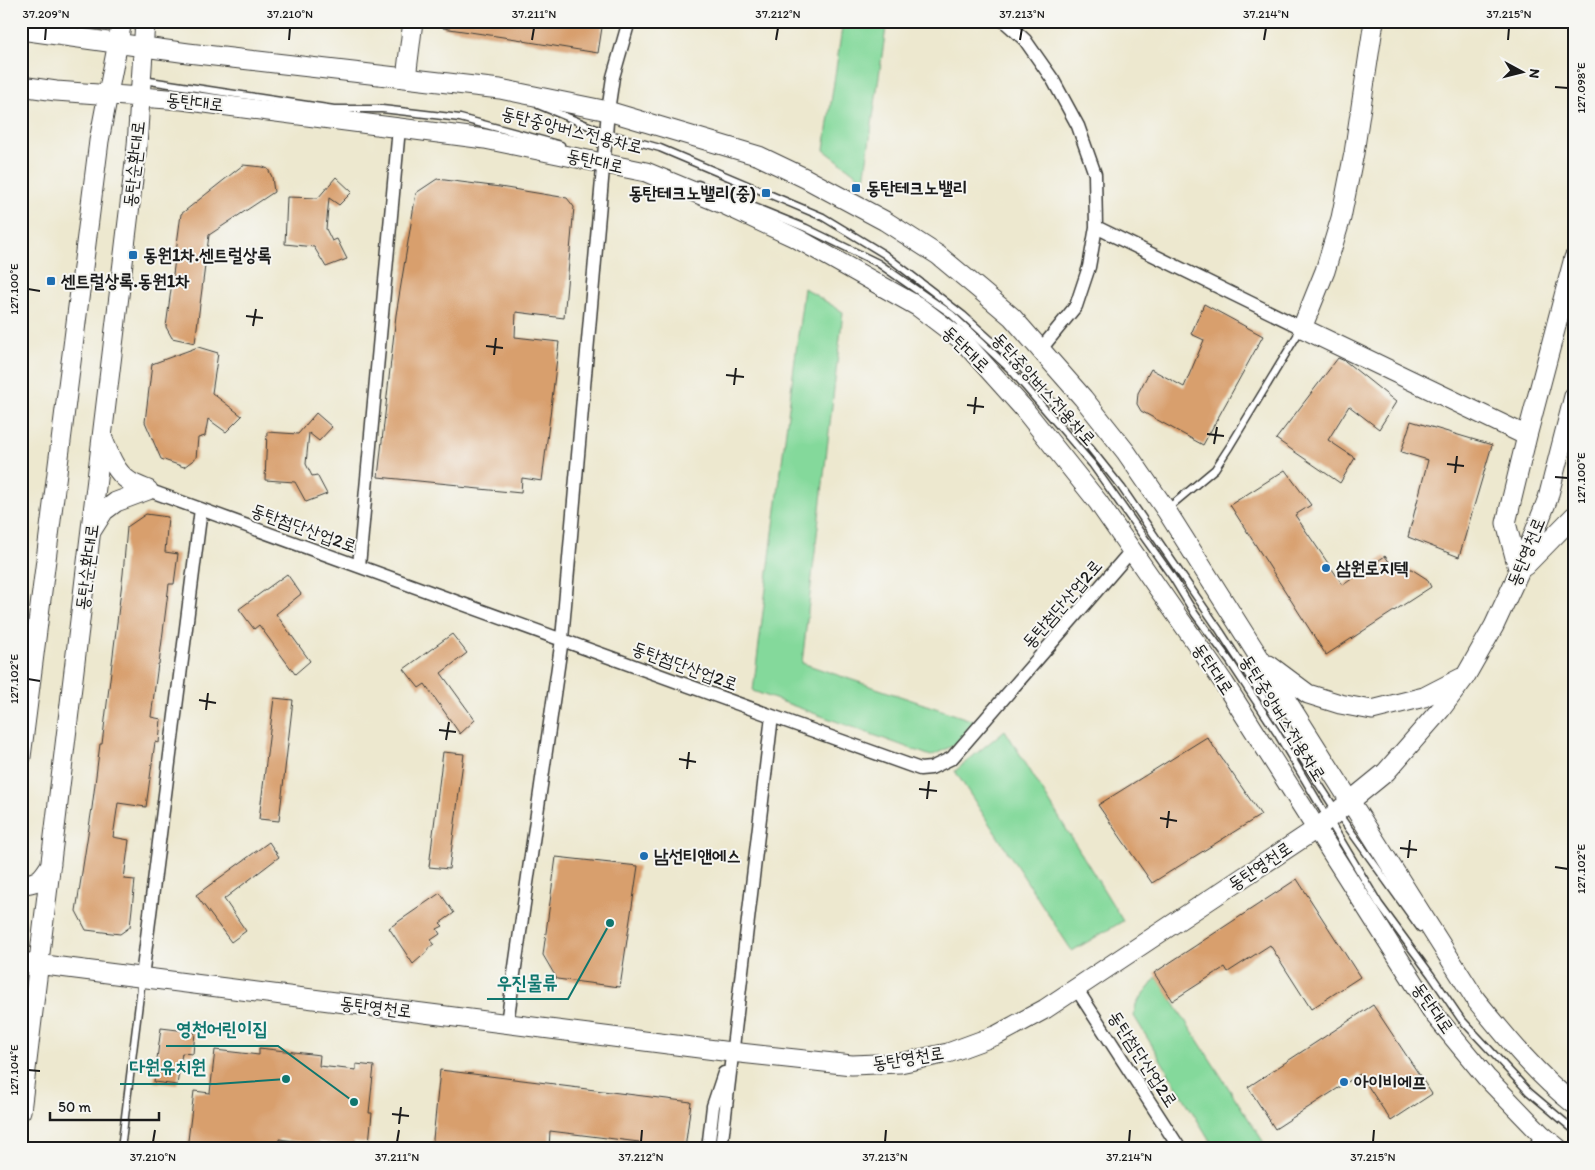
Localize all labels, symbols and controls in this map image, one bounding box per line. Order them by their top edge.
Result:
text: 37.209°N [22,7,70,21]
text: 37.210°N [267,7,313,21]
text: 37.211°N [512,7,556,21]
text: 37.212°N [755,7,801,21]
text: 37.213°N [999,7,1045,21]
text: 37.214°N [1243,7,1289,21]
text: 37.215°N [1486,7,1532,21]
north arrow [1498,48,1548,98]
text: 127.098°E [1574,62,1588,114]
text: N [1525,68,1543,79]
street label: 동탄대로 [165,88,225,116]
street label: 동탄중앙버스전용차로 [499,102,645,158]
street label: 동탄순환대로 [119,120,149,208]
street label: 동탄대로 [564,144,626,178]
place label: 동탄테크노밸리 [866,177,967,199]
place label: 동탄테크노밸리(중) [628,182,756,204]
marker: 동탄테크노밸리 [850,182,862,194]
marker: 동탄테크노밸리(중) [760,187,772,199]
place label: 동원1차.센트럴상록 [143,244,272,266]
marker: 동원1차.센트럴상록 [127,249,139,261]
text: 127.100°E [7,263,21,315]
place label: 센트럴상록.동원1차 [60,270,190,292]
marker: 센트럴상록.동원1차 [45,275,57,287]
street label: 동탄대로 [938,321,994,377]
street label: 동탄중앙버스전용차로 [987,328,1101,450]
text: 127.100°E [1574,452,1588,504]
street label: 동탄첨단산업2로 [248,499,360,557]
street label: 동탄영천로 [1502,514,1550,590]
street label: 동탄순환대로 [71,523,103,611]
street label: 동탄첨단산업2로 [1017,555,1107,653]
place label: 삼원로지텍 [1336,557,1408,579]
marker: 삼원로지텍 [1320,562,1332,574]
street label: 동탄첨단산업2로 [629,637,741,695]
street label: 동탄대로 [1188,639,1238,699]
street label: 동탄중앙버스전용차로 [1235,651,1331,785]
text: 127.102°E [7,654,21,704]
street label: 동탄영천로 [1224,837,1296,895]
text: 127.102°E [1574,844,1588,894]
place label: 남선티앤에스 [654,845,741,867]
marker: 남선티앤에스 [638,850,650,862]
callout: 우진물류 [487,965,568,999]
text: 우진물류 [496,971,558,994]
street label: 동탄대로 [1407,978,1459,1038]
street label: 동탄영천로 [339,992,413,1022]
street label: 동탄첨단산업2로 [1104,1007,1182,1111]
callout: 영천어린이집 [166,1012,278,1046]
text: 영천어린이집 [176,1017,268,1040]
street label: 동탄영천로 [871,1041,945,1075]
text: 127.104°E [7,1044,21,1096]
callout: 다원유치원 [120,1050,216,1084]
text: 다원유치원 [130,1055,206,1078]
place label: 아이비에프 [1354,1071,1426,1093]
marker: 아이비에프 [1338,1076,1350,1088]
scale bar [50,1090,159,1122]
text: 50 m [58,1098,91,1116]
text: 37.210°N [130,1150,176,1164]
text: 37.211°N [375,1150,419,1164]
text: 37.212°N [618,1150,664,1164]
text: 37.213°N [862,1150,908,1164]
text: 37.214°N [1106,1150,1152,1164]
text: 37.215°N [1350,1150,1396,1164]

